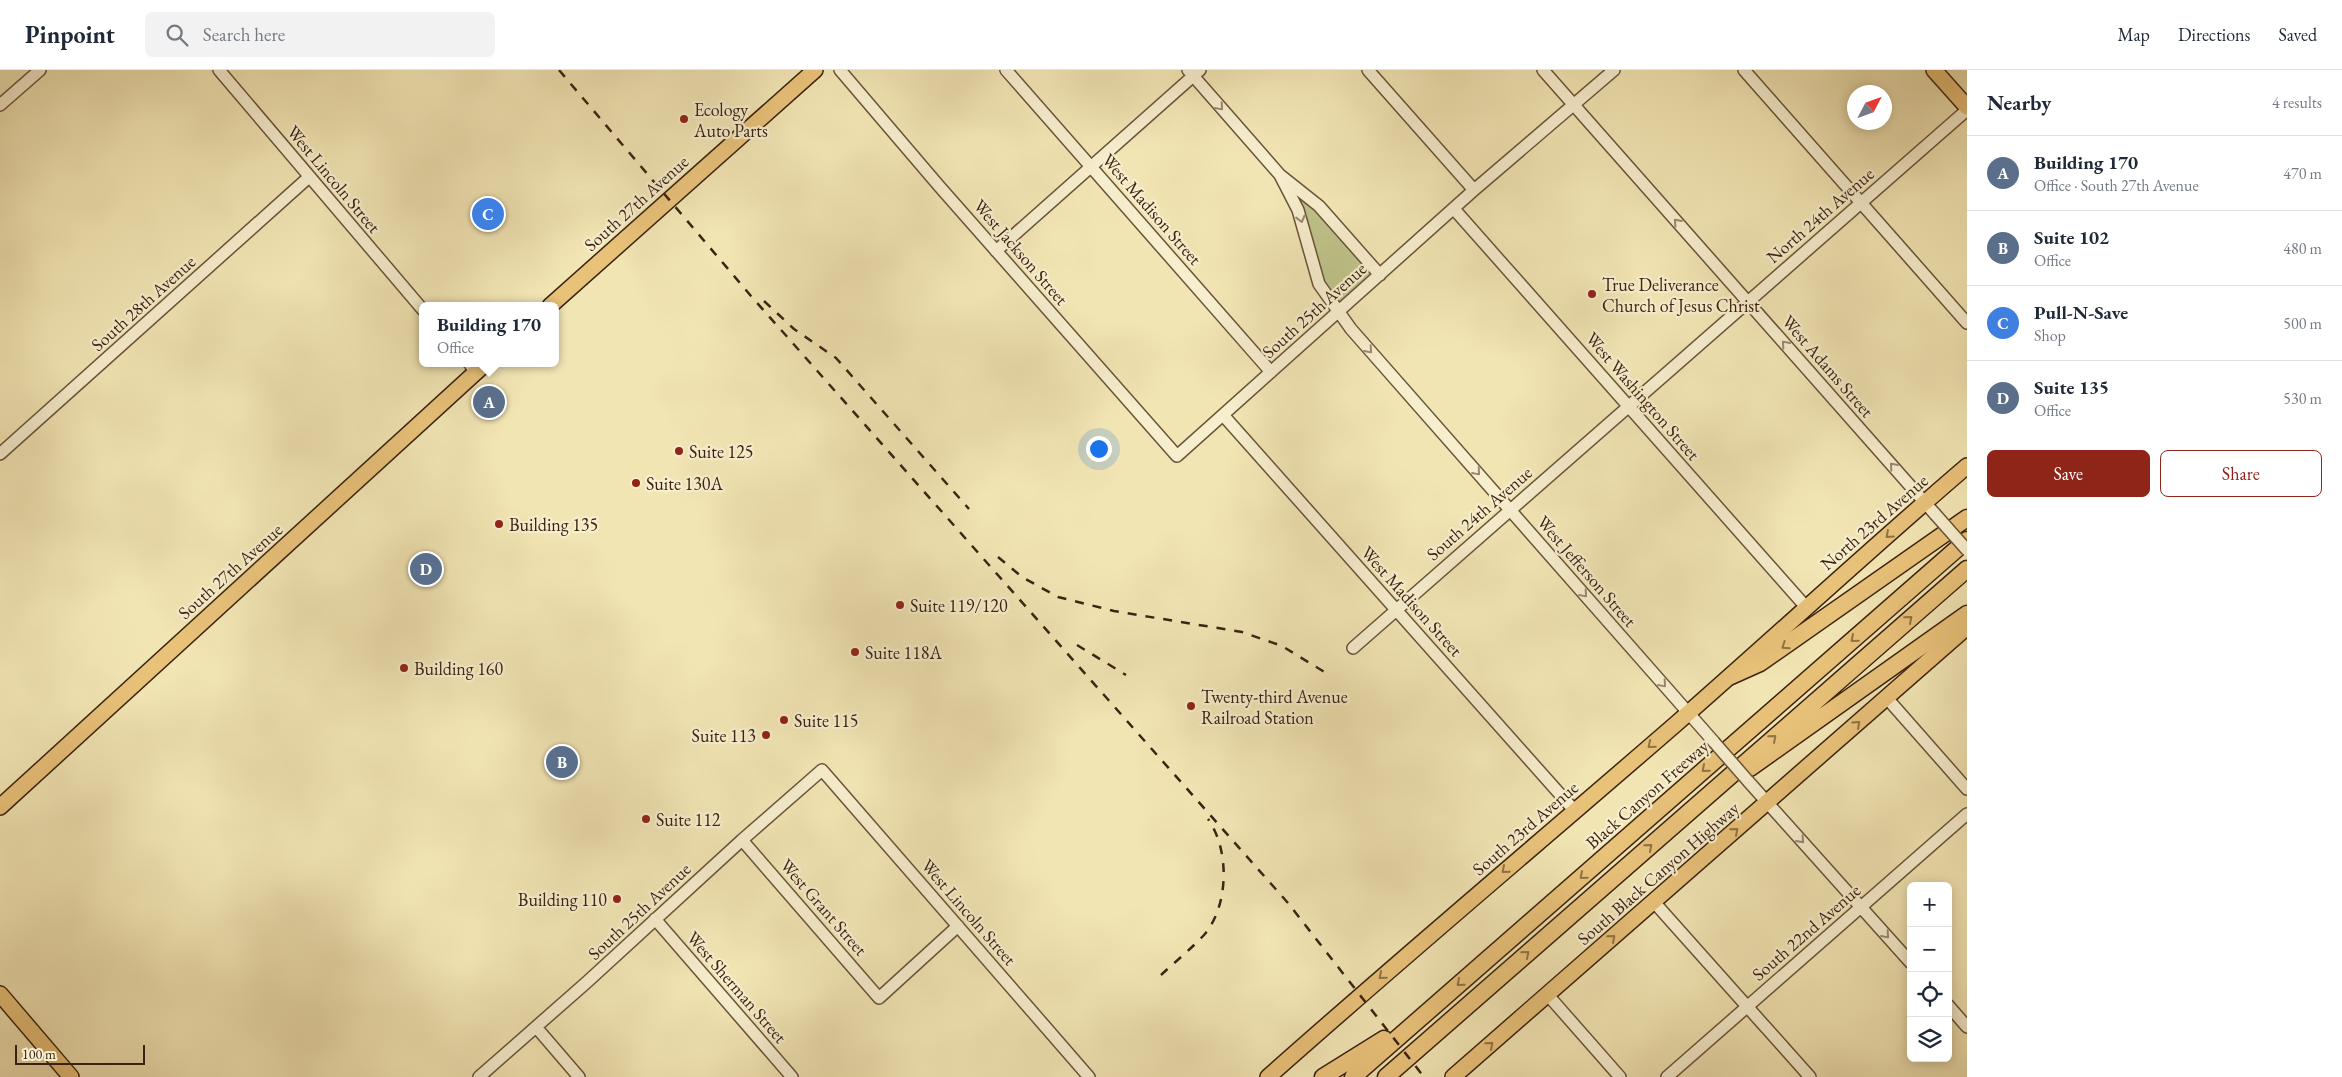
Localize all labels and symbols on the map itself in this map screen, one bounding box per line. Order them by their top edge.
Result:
north arrow [1847,85,1892,130]
place label: Ecology Auto Parts [693,98,768,142]
one-way arrow [1215,101,1224,110]
marker: Ecology Auto Parts [678,113,690,125]
street label: West Lincoln Street [282,120,386,238]
street label: West Madison Street [1097,148,1207,270]
street label: South 27th Avenue [579,150,693,256]
street label: North 24th Avenue [1761,162,1879,268]
street label: West Jackson Street [969,194,1074,310]
pin: C [472,195,504,233]
one-way arrow [1295,215,1306,224]
one-way arrow [1674,219,1683,228]
street label: South 28th Avenue [86,250,200,356]
street label: South 25th Avenue [1257,257,1371,363]
place label: True Deliverance Church of Jesus Christ [1602,273,1760,317]
marker: True Deliverance Church of Jesus Christ [1586,288,1598,300]
street label: West Adams Street [1777,310,1879,422]
street label: West Washington Street [1581,327,1705,465]
one-way arrow [1782,340,1791,349]
one-way arrow [1363,345,1372,354]
pin: A [473,383,505,421]
your location [1086,436,1112,462]
place label: Suite 125 [689,440,753,463]
marker: Suite 125 [673,445,685,457]
street label: South 24th Avenue [1421,461,1537,565]
one-way arrow [1890,462,1899,471]
one-way arrow [1471,466,1479,475]
street label: North 23rd Avenue [1815,469,1933,575]
place label: Suite 130A [646,472,723,495]
marker: Suite 130A [630,477,642,489]
street label: West Jefferson Street [1532,511,1642,632]
place label: Building 135 [509,513,598,536]
street label: South 27th Avenue [173,518,287,624]
marker: Building 135 [493,518,505,530]
one-way arrow [1885,529,1894,538]
street label: West Madison Street [1356,541,1468,661]
pin: D [410,550,442,588]
one-way arrow [1578,589,1587,598]
place label: Suite 119/120 [910,594,1008,617]
marker: Suite 119/120 [894,599,906,611]
one-way arrow [1903,616,1912,625]
one-way arrow [1850,633,1859,642]
one-way arrow [1781,640,1791,649]
place label: Suite 118A [865,641,942,664]
marker: Suite 118A [849,646,861,658]
place label: Building 160 [414,657,504,680]
marker: Building 160 [398,662,410,674]
one-way arrow [1657,679,1666,688]
place label: Twenty-third Avenue Railroad Station [1201,685,1348,729]
marker: Twenty-third Avenue Railroad Station [1185,700,1197,712]
place label: Suite 115 [794,709,858,732]
marker: Suite 115 [778,714,790,726]
one-way arrow [1851,720,1860,729]
place label: Suite 113 [692,724,756,747]
marker: Suite 113 [760,729,772,741]
street label: Black Canyon Freeway [1581,734,1713,854]
one-way arrow [1767,735,1776,743]
one-way arrow [1648,739,1657,747]
pin: B [546,743,578,781]
one-way arrow [1702,764,1711,772]
street label: South 23rd Avenue [1467,776,1583,880]
street label: South Black Canyon Highway [1572,796,1744,950]
place label: Suite 112 [656,808,721,831]
marker: Suite 112 [640,813,652,825]
one-way arrow [1729,828,1738,837]
one-way arrow [1795,834,1804,843]
one-way arrow [1643,843,1652,852]
street label: West Grant Street [775,854,873,961]
street label: West Lincoln Street [916,854,1022,970]
street label: South 25th Avenue [583,857,695,965]
one-way arrow [1502,864,1511,873]
one-way arrow [1579,871,1588,880]
street label: South 22nd Avenue [1747,879,1865,985]
place label: Building 110 [518,888,607,911]
marker: Building 110 [611,893,623,905]
street label: West Sherman Street [682,926,792,1048]
one-way arrow [1880,929,1889,938]
one-way arrow [1606,935,1615,944]
one-way arrow [1521,951,1530,960]
one-way arrow [1379,970,1388,979]
one-way arrow [1457,978,1466,987]
scale bar [15,1042,145,1065]
one-way arrow [1484,1042,1493,1051]

